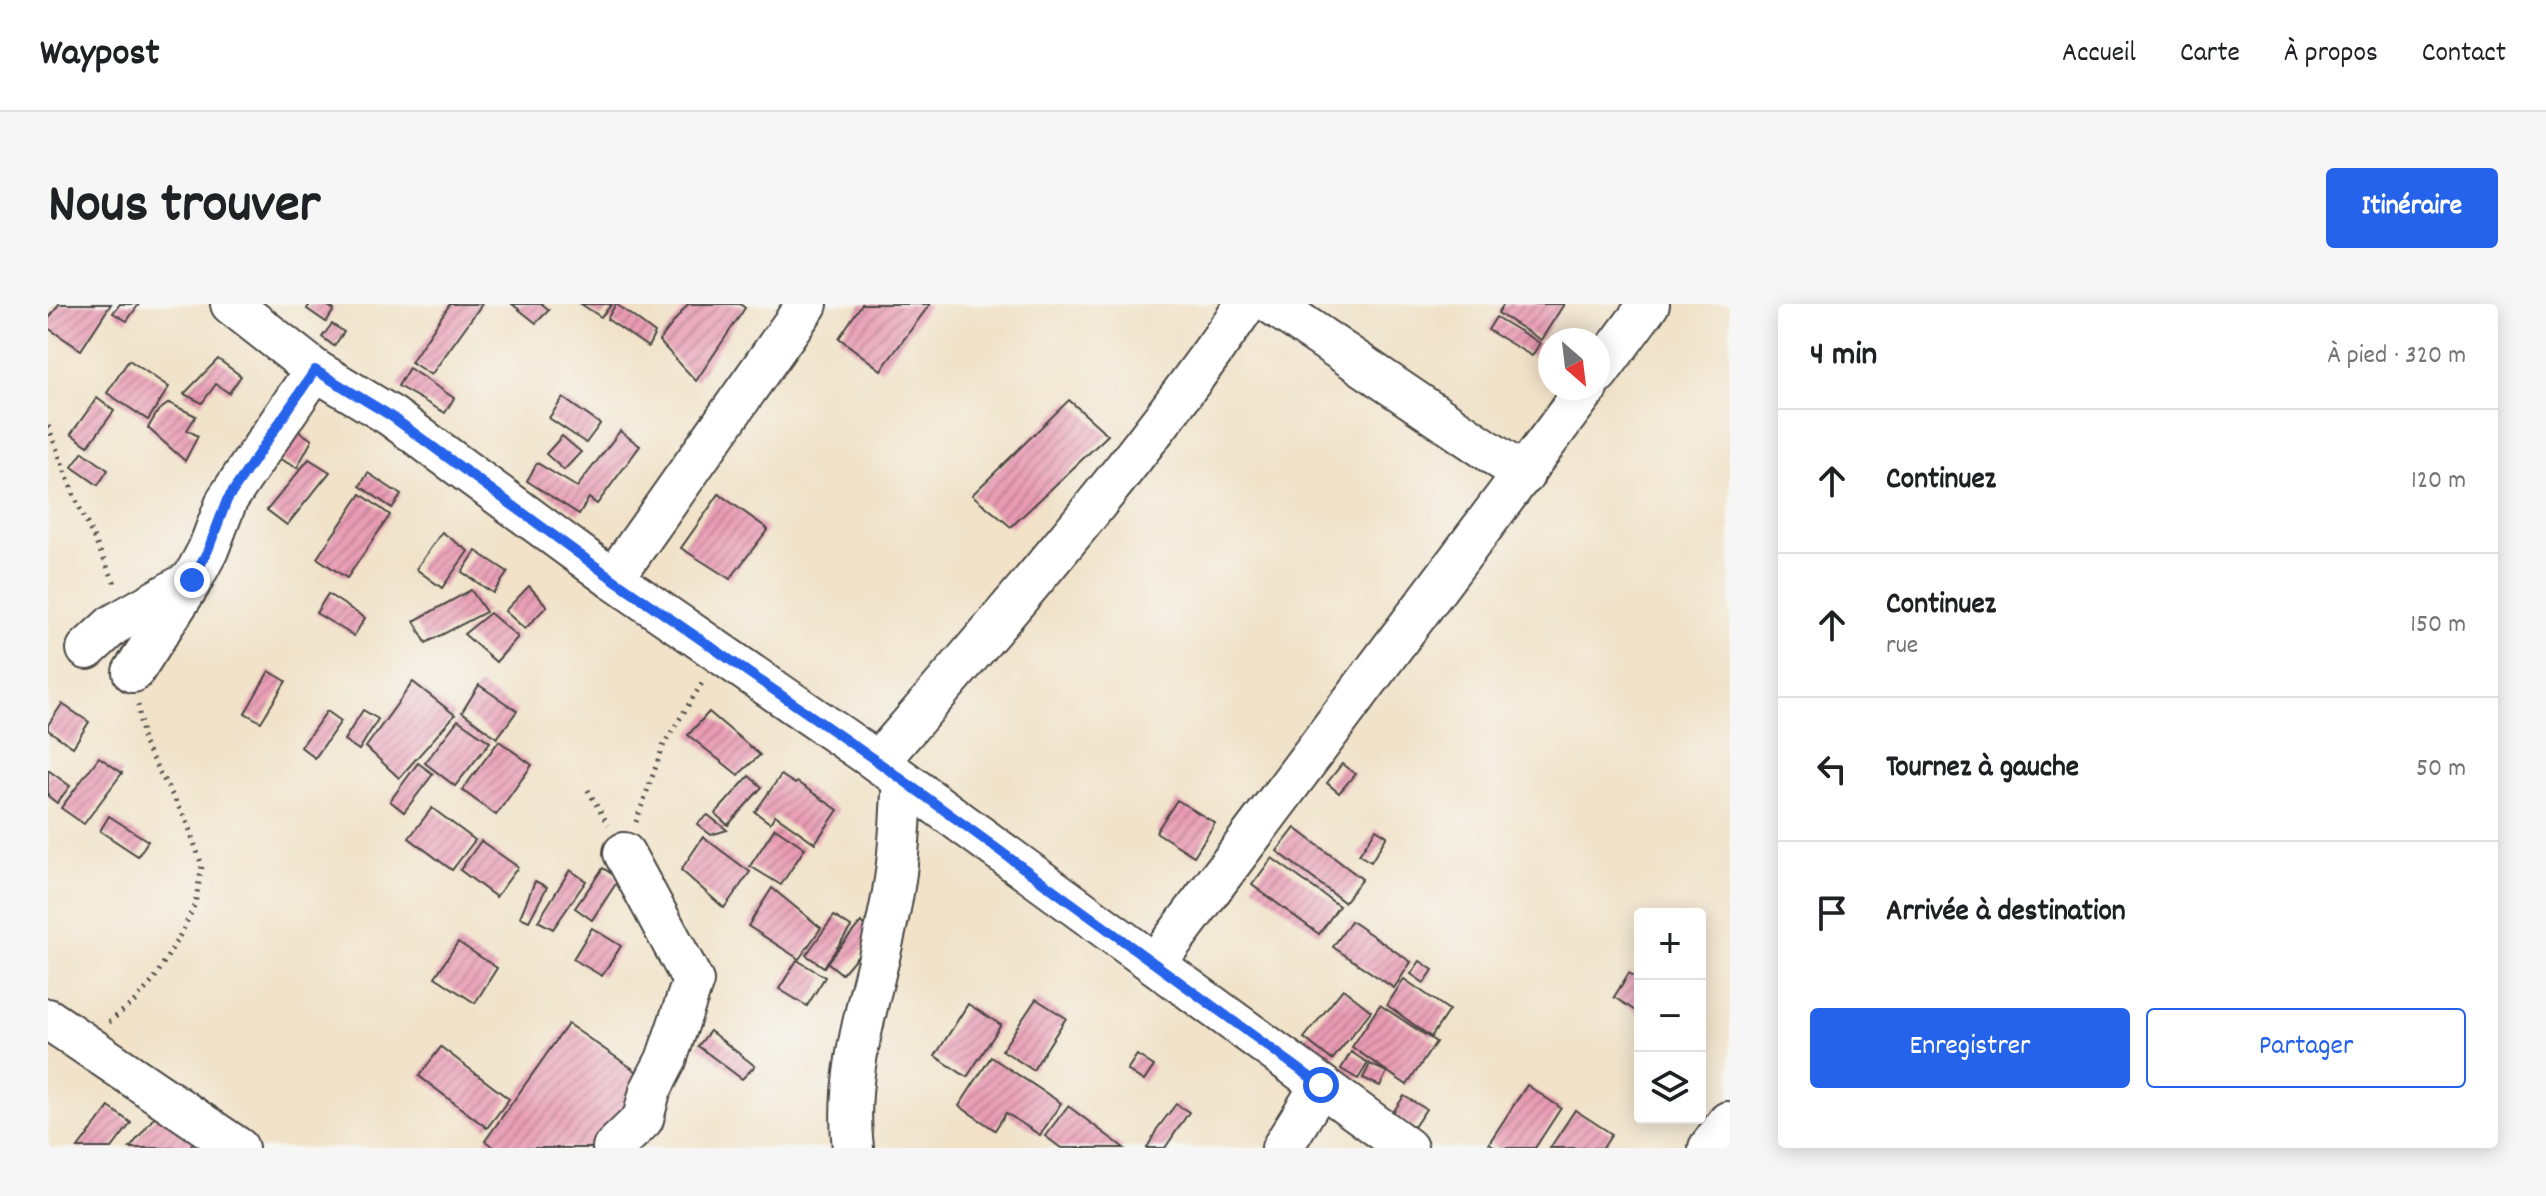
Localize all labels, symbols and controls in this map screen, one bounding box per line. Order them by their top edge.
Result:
text: Waypost [40,28,159,83]
text: Accueil [2062,35,2136,75]
text: Carte [2180,35,2240,75]
text: À propos [2284,35,2378,75]
text: Contact [2422,35,2506,75]
text: Nous trouver [48,168,320,248]
button: Itinéraire [2326,168,2498,248]
north arrow [1538,328,1610,400]
text: 4 min [1810,332,1877,381]
text: À pied · 320 m [2327,338,2466,375]
icon: ahead [1810,459,1854,503]
text: Continuez [1886,460,1996,503]
text: 120 m [2411,463,2466,500]
route end [174,562,210,598]
text: Continuez [1886,585,1996,628]
icon: ahead [1810,603,1854,647]
text: 150 m [2410,607,2466,644]
text: rue [1886,628,1918,665]
icon: left [1810,747,1854,791]
text: Tournez à gauche [1886,748,2079,791]
text: 50 m [2416,751,2466,788]
icon: arrive [1810,891,1854,935]
text: Arrivée à destination [1886,892,2126,935]
map controls [1634,908,1706,1124]
button: + [1634,908,1706,980]
button: − [1634,980,1706,1052]
button: Enregistrer [1810,1008,2130,1088]
button: Partager [2146,1008,2466,1088]
button: layers [1634,1052,1706,1124]
route start [1303,1067,1339,1103]

